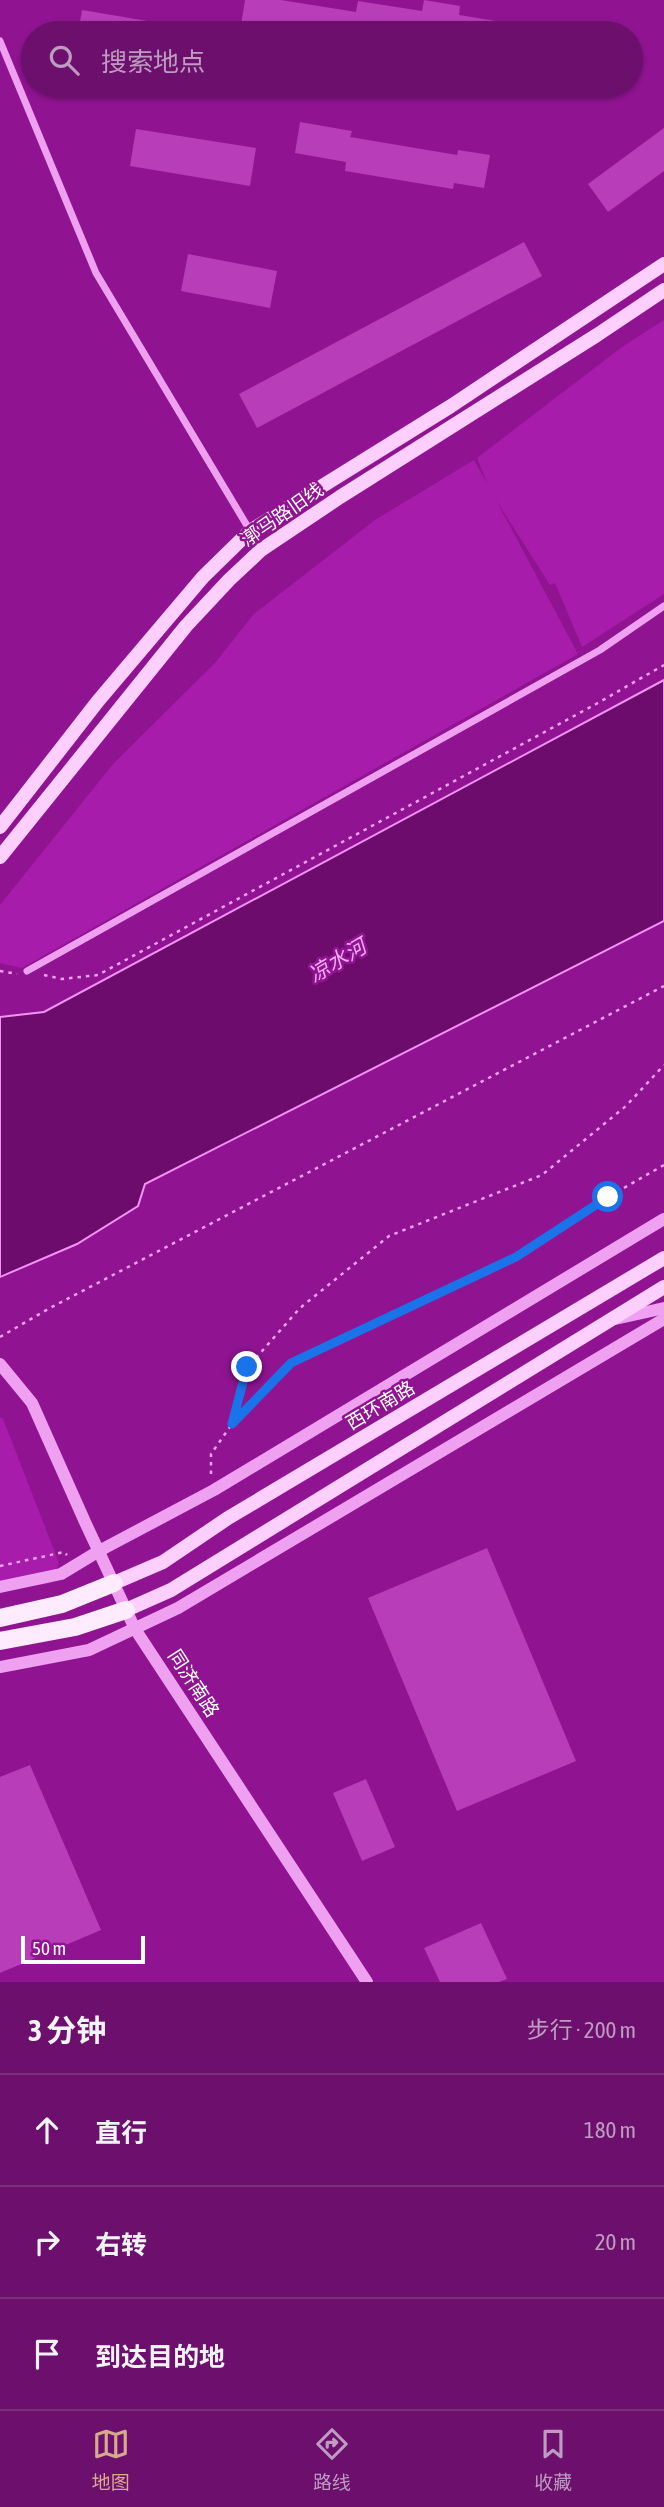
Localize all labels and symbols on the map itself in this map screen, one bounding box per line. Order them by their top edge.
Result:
street label: 漷马路旧线 [237,478,327,550]
water label: 凉水河 [304,931,374,987]
route start [592,1181,623,1212]
route end [231,1351,262,1382]
street label: 西环南路 [342,1376,418,1434]
street label: 同济南路 [164,1645,224,1721]
scale bar [21,1933,145,1965]

